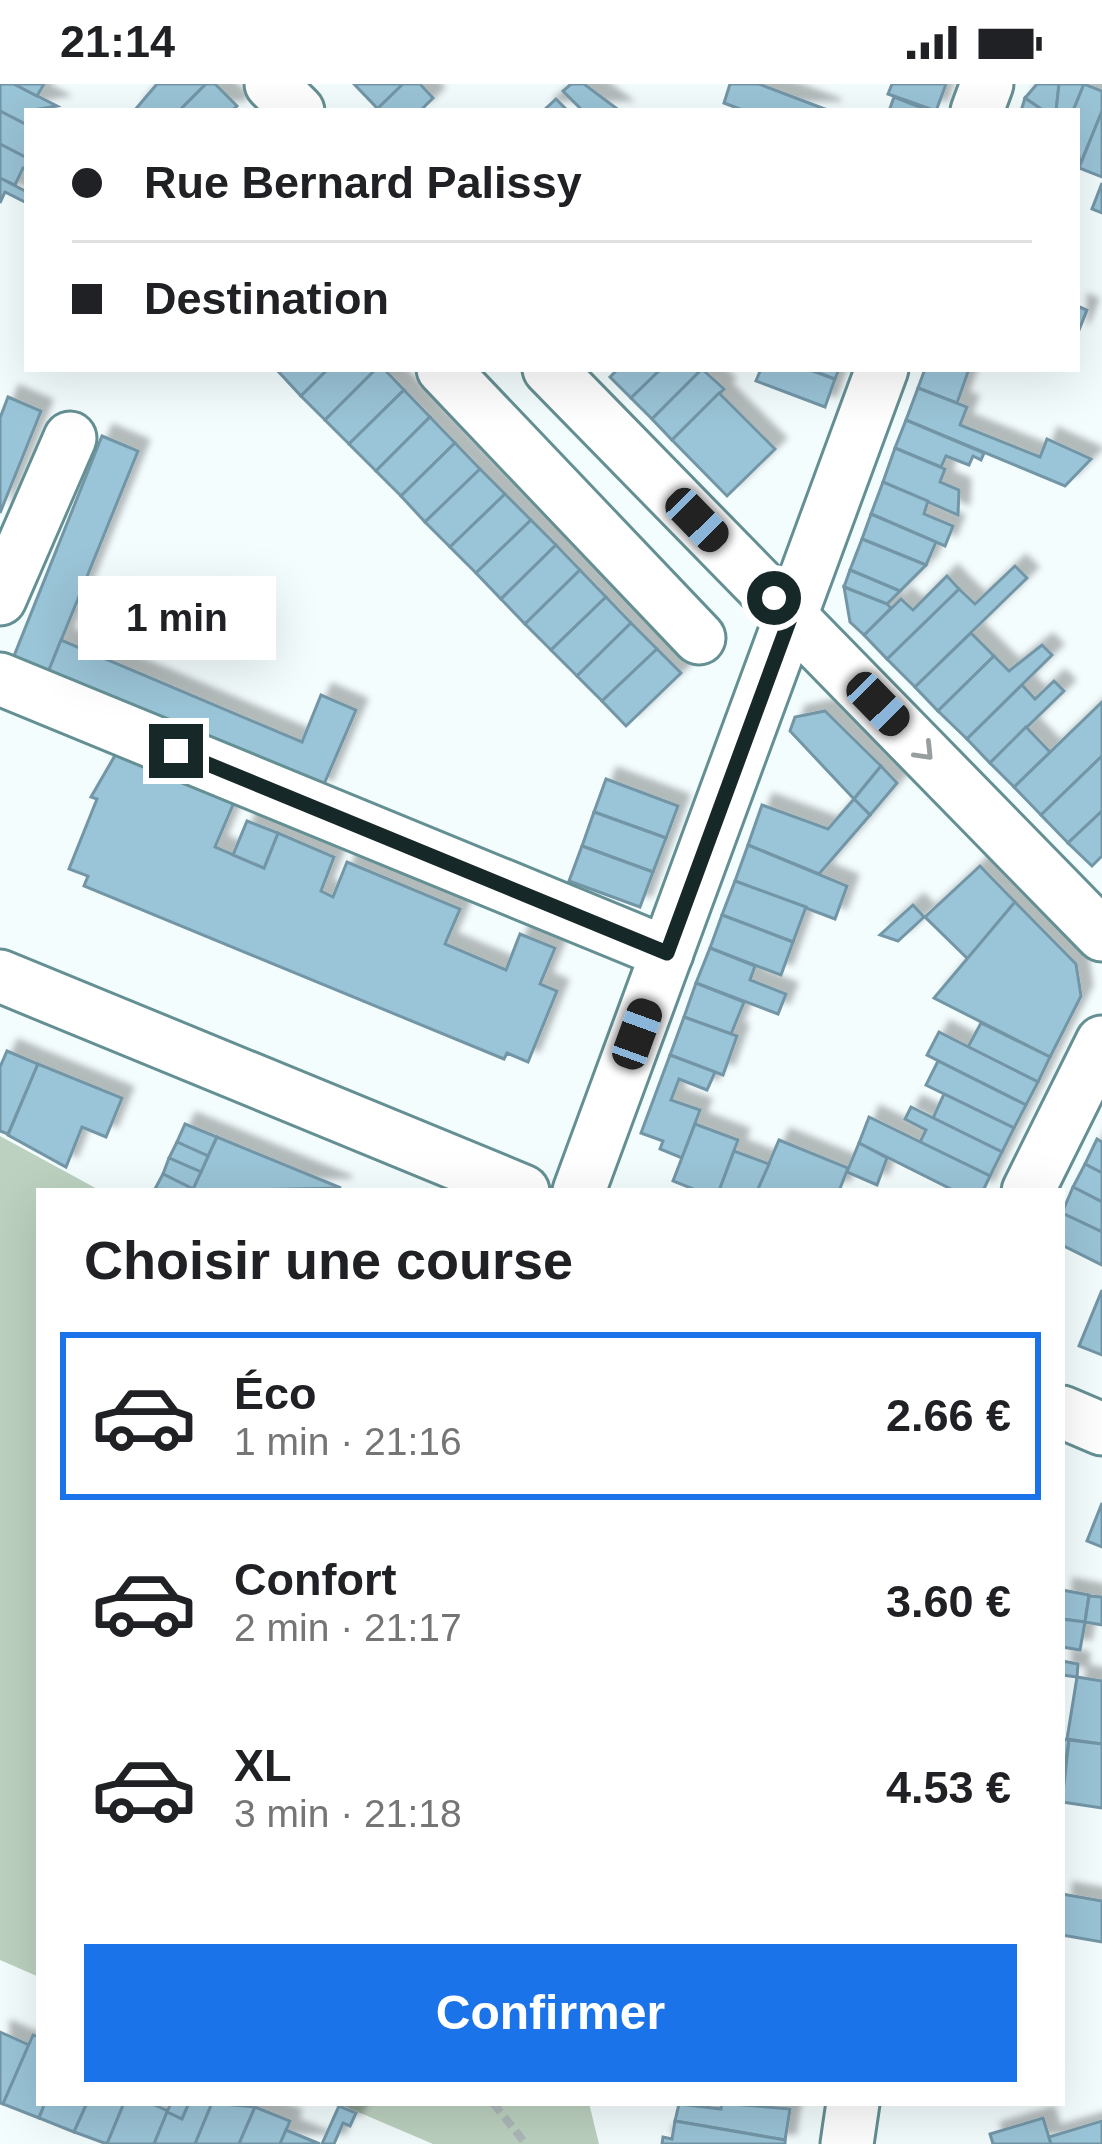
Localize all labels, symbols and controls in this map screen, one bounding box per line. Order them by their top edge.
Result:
text: 21:14 [60,16,175,67]
text: Rue Bernard Palissy [144,157,582,208]
text: Destination [144,273,389,324]
car [659,482,735,558]
route start [747,571,801,625]
callout: 1 min [77,577,275,661]
text: 1 min [126,596,228,639]
car [840,666,916,742]
route end [149,724,203,778]
one-way arrow [911,738,933,760]
car [608,994,666,1074]
text: Choisir une course [84,1230,573,1290]
icon: car [90,1362,198,1470]
text: Éco [234,1368,317,1419]
text: 2.66 € [886,1390,1011,1441]
text: 1 min · 21:16 [234,1420,462,1463]
icon: car [90,1548,198,1656]
text: Confort [234,1554,396,1605]
text: 3.60 € [886,1576,1011,1627]
text: 2 min · 21:17 [234,1606,462,1649]
icon: car [90,1734,198,1842]
text: XL [234,1740,292,1791]
text: 4.53 € [886,1762,1011,1813]
text: 3 min · 21:18 [234,1792,462,1835]
button: Confirmer [84,1944,1017,2082]

